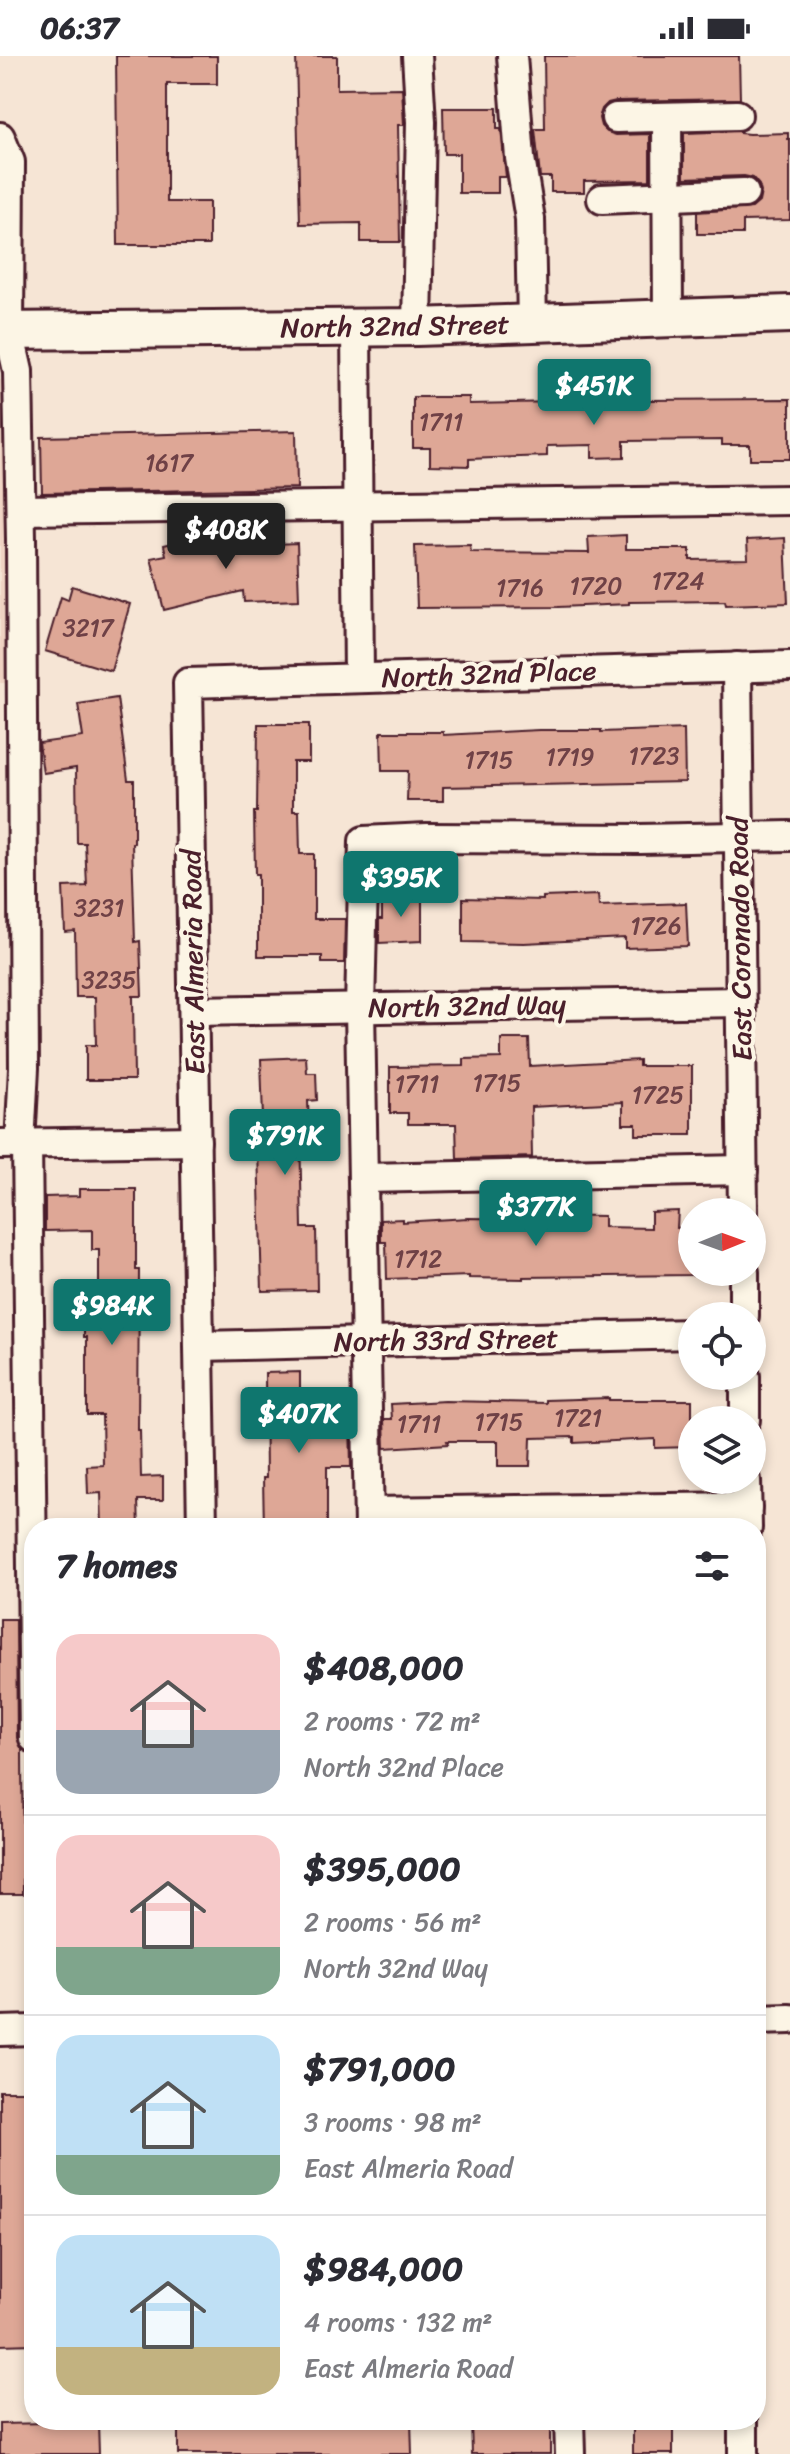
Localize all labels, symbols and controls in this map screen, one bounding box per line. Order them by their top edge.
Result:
text: 06:37 [40,1,119,55]
street label: North 32nd Street [280,300,510,352]
pin: $451K [538,359,650,427]
text: $451K [556,362,632,408]
house number: 1711 [419,401,463,443]
house number: 1617 [145,442,194,484]
pin: $408K [170,503,282,571]
text: $408K [185,506,267,552]
house number: 1724 [652,560,704,602]
house number: 1720 [569,565,623,607]
house number: 1716 [496,567,544,609]
house number: 3217 [62,607,115,649]
street label: North 32nd Place [381,646,597,702]
house number: 1723 [628,735,680,777]
house number: 1719 [545,736,595,778]
house number: 1715 [465,739,513,781]
street label: East Coronado Road [713,814,767,1061]
street label: East Almeria Road [167,847,219,1075]
pin: $395K [345,851,457,919]
text: $395K [361,854,441,900]
house number: 3231 [74,887,124,929]
house number: 1726 [630,905,682,947]
house number: 3235 [82,959,136,1001]
street label: North 32nd Way [368,980,567,1032]
house number: 1715 [473,1062,521,1104]
house number: 1711 [395,1063,439,1105]
house number: 1725 [632,1074,684,1116]
pin: $791K [229,1109,341,1177]
text: $791K [247,1112,323,1158]
pin: $377K [480,1180,592,1248]
text: $377K [497,1183,575,1229]
north arrow [678,1198,766,1286]
map controls [678,1198,766,1494]
house number: 1712 [394,1238,442,1280]
pin: $984K [56,1279,168,1347]
text: $984K [71,1282,153,1328]
button: locate [678,1302,766,1390]
street label: North 33rd Street [333,1314,559,1366]
pin: $407K [243,1387,355,1455]
text: $407K [259,1390,339,1436]
house number: 1721 [554,1397,602,1439]
house number: 1715 [475,1401,523,1443]
house number: 1711 [397,1403,441,1445]
button: layers [678,1406,766,1494]
text: 7 homes [56,1536,177,1596]
icon: filters [690,1544,734,1588]
text: $408,000 [304,1638,464,1698]
icon: home [120,1666,216,1762]
text: 2 rooms · 72 m² [304,1698,481,1744]
text: North 32nd Place [304,1744,504,1790]
text: $395,000 [304,1839,461,1899]
icon: home [120,1867,216,1963]
text: 2 rooms · 56 m² [304,1899,482,1945]
text: North 32nd Way [304,1945,488,1991]
text: $791,000 [304,2039,455,2099]
icon: home [120,2067,216,2163]
text: 3 rooms · 98 m² [304,2099,482,2145]
text: East Almeria Road [304,2145,513,2191]
text: $984,000 [304,2239,463,2299]
icon: home [120,2267,216,2363]
text: 4 rooms · 132 m² [304,2299,493,2345]
text: East Almeria Road [304,2345,513,2391]

